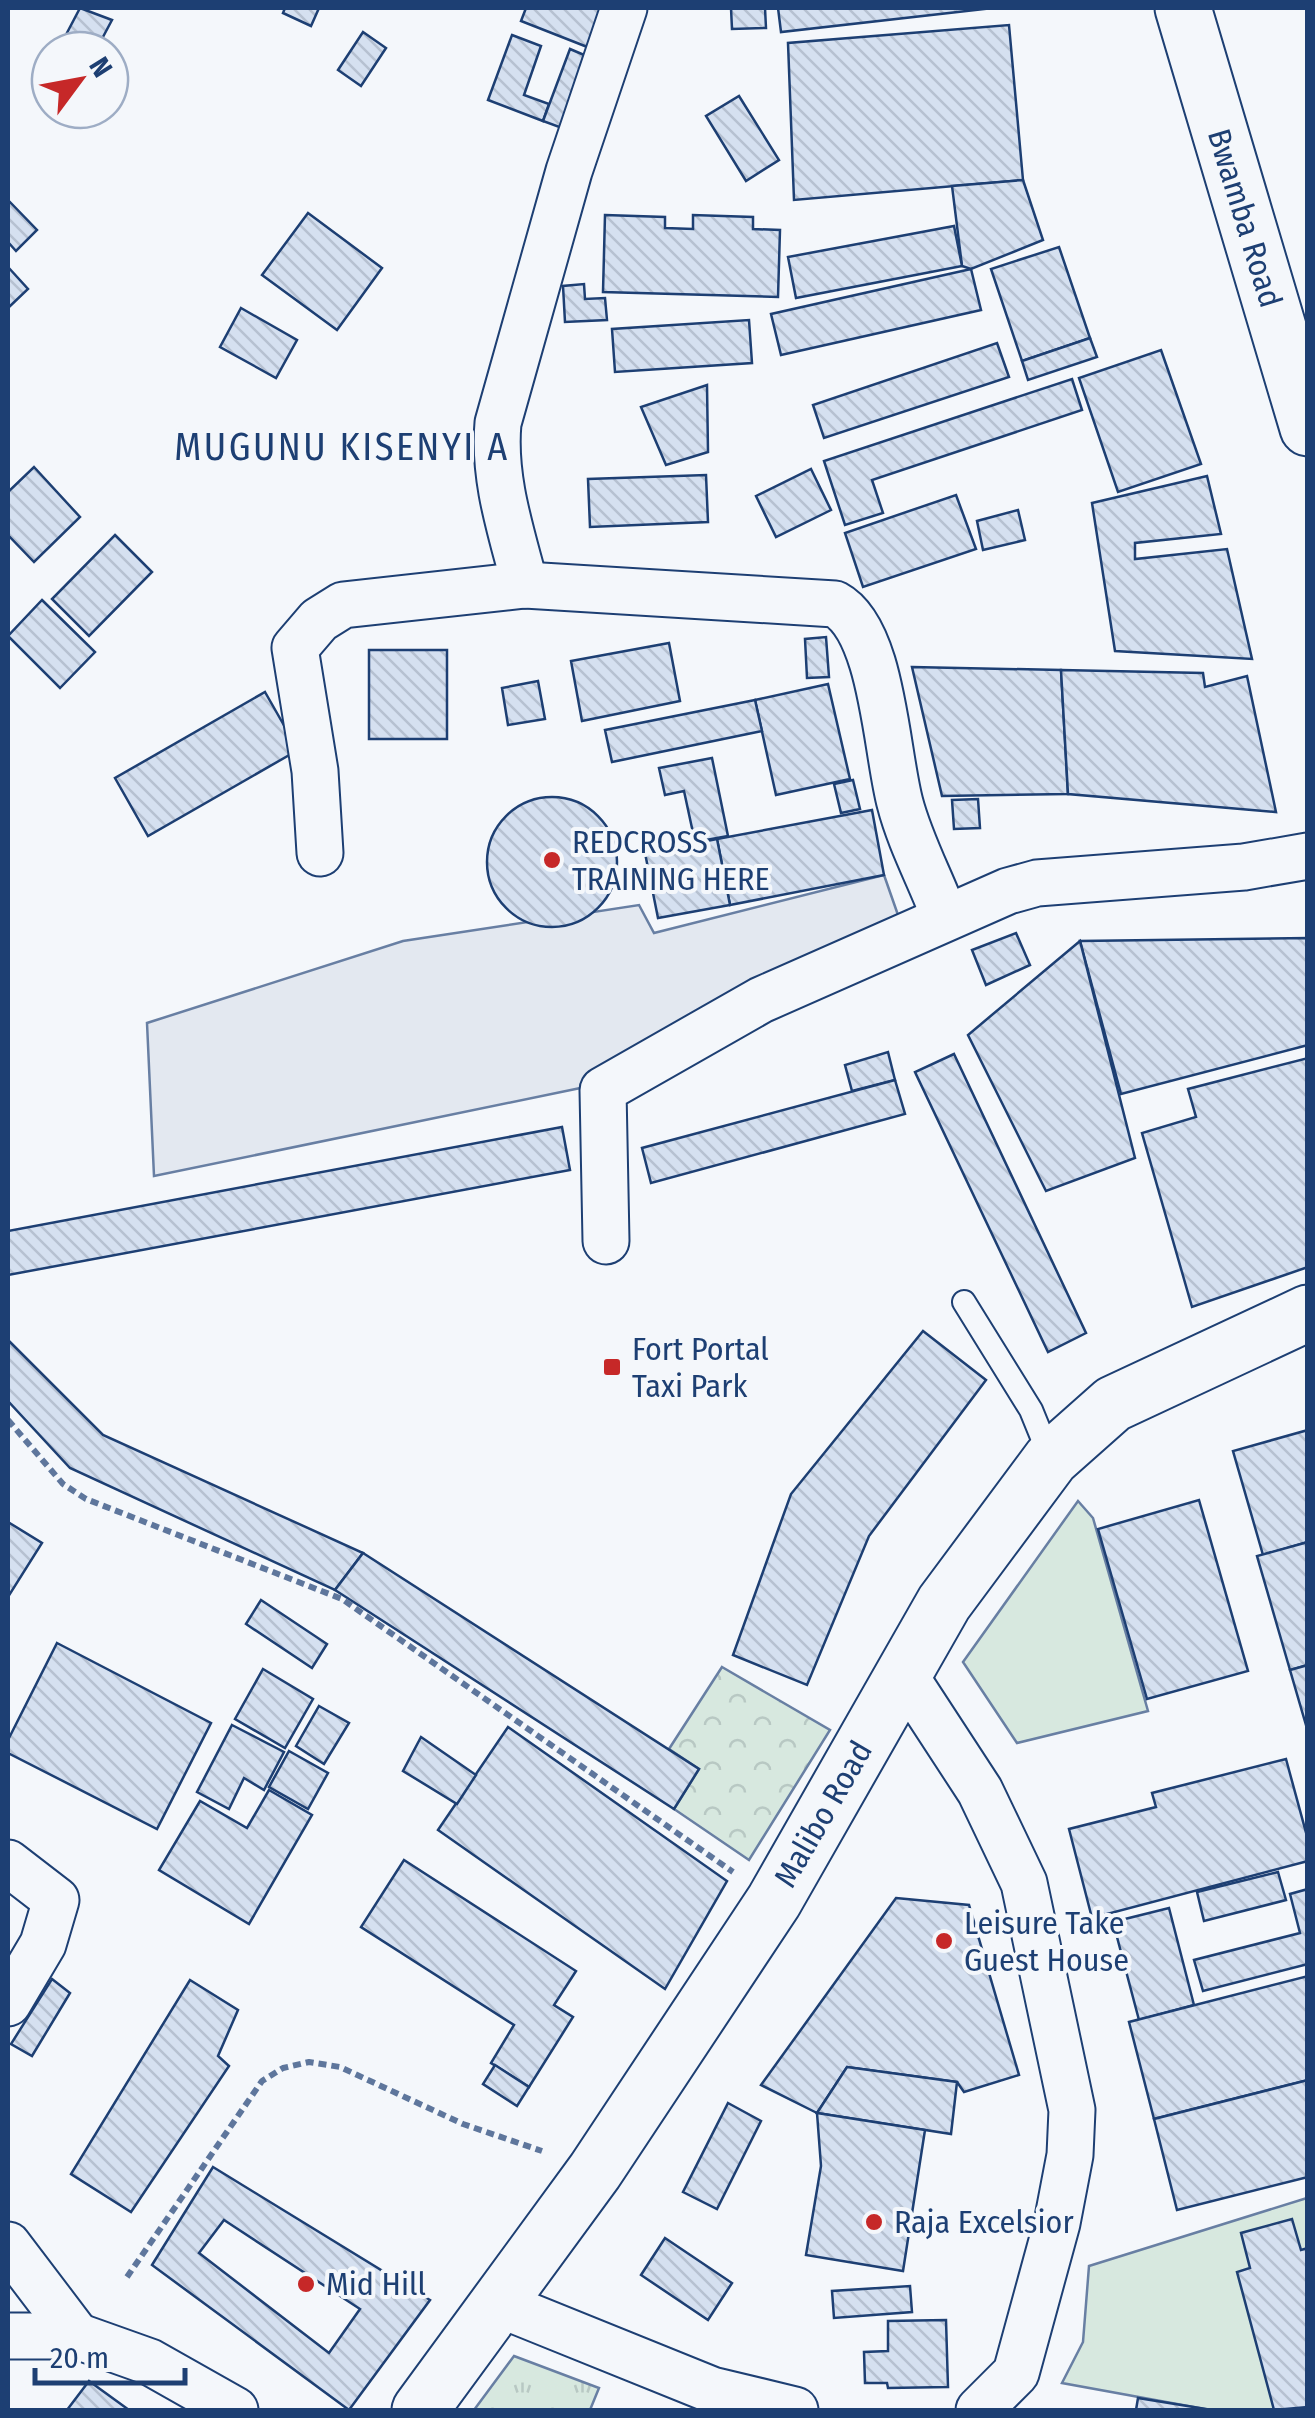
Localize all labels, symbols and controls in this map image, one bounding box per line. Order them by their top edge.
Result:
north arrow [30,30,130,130]
text: N [82,51,119,83]
street label: Bwamba Road [1200,124,1290,312]
district label: MUGUNU KISENYI A [174,424,510,470]
place label: REDCROSS TRAINING HERE [572,823,769,898]
marker: REDCROSS TRAINING HERE [541,849,563,871]
place label: Fort Portal Taxi Park [632,1330,769,1405]
marker: Fort Portal Taxi Park [601,1356,623,1378]
street label: Malibo Road [766,1734,880,1894]
place label: Leisure Take Guest House [964,1904,1129,1979]
marker: Leisure Take Guest House [933,1930,955,1952]
place label: Raja Excelsior [894,2203,1074,2241]
marker: Raja Excelsior [863,2211,885,2233]
place label: Mid Hill [326,2265,426,2303]
marker: Mid Hill [295,2273,317,2295]
scale bar [35,2323,185,2385]
text: 20 m [50,2340,109,2376]

